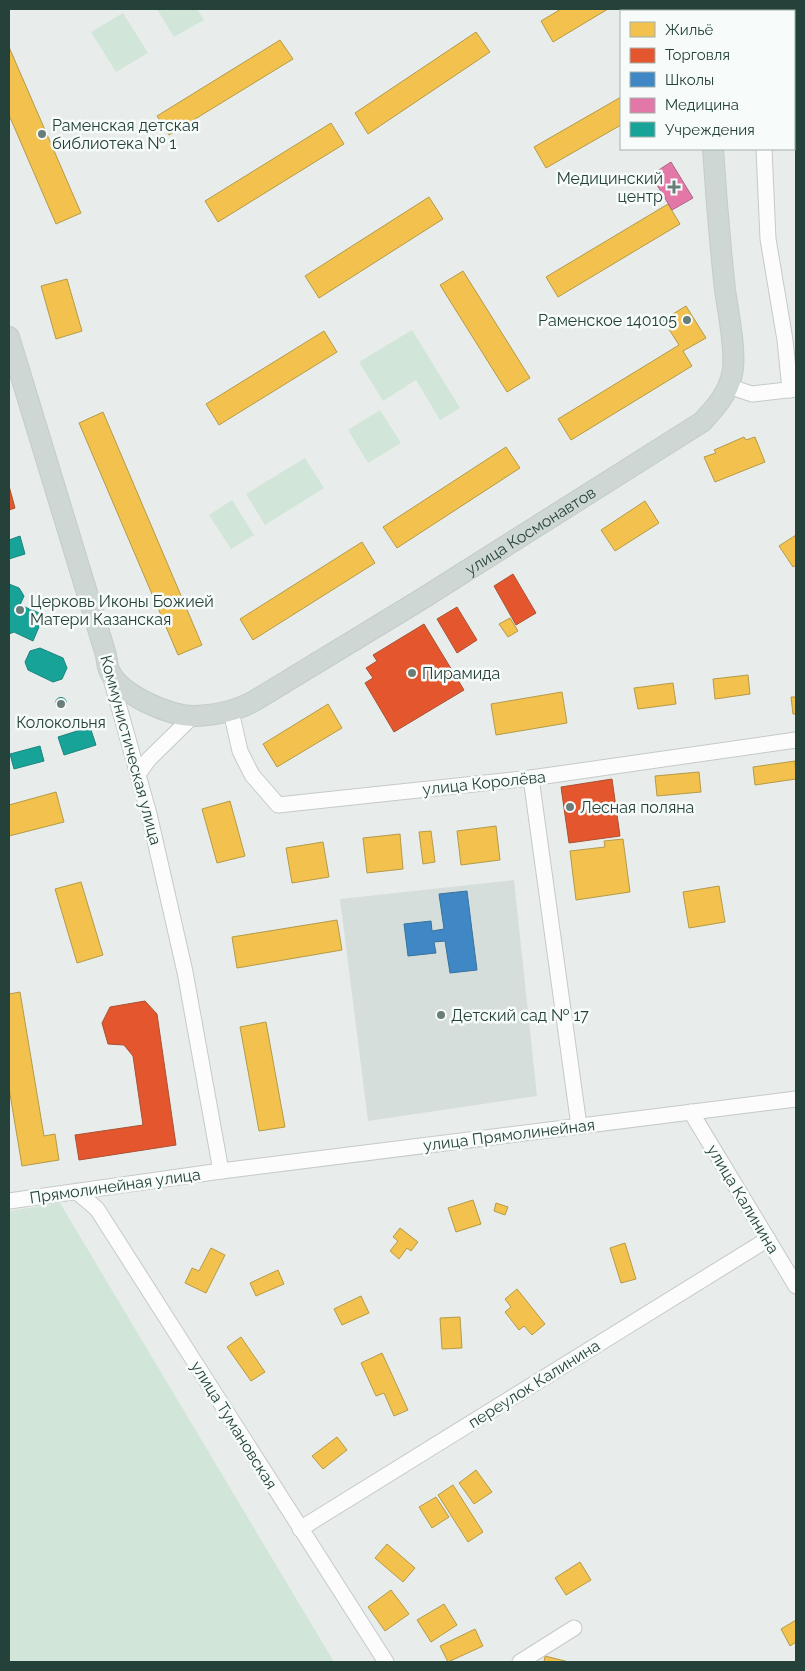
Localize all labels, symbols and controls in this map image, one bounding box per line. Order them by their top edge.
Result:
legend [620,10,795,150]
text: Жильё [665,21,714,39]
text: Торговля [665,46,730,64]
text: Школы [665,71,714,89]
text: Медицина [665,96,739,114]
place label: Раменская детская библиотека № 1 [52,116,199,153]
text: Учреждения [665,121,755,139]
marker: Раменская детская библиотека № 1 [36,128,48,140]
place label: Медицинский центр [557,169,663,206]
marker: Медицинский центр [667,180,681,194]
place label: Раменское 140105 [538,311,677,330]
marker: Раменское 140105 [681,314,693,326]
street label: улица Космонавтов [462,482,599,579]
place label: Церковь Иконы Божией Матери Казанская [30,592,214,629]
marker: Церковь Иконы Божией Матери Казанская [14,604,26,616]
street label: Коммунистическая улица [97,653,165,847]
place label: Пирамида [422,664,500,683]
marker: Пирамида [406,667,418,679]
marker: Колокольня [55,698,67,710]
place label: Колокольня [16,713,106,732]
street label: улица Королёва [422,767,546,799]
place label: Лесная поляна [580,798,694,817]
marker: Лесная поляна [564,801,576,813]
place label: Детский сад № 17 [451,1006,589,1025]
marker: Детский сад № 17 [435,1009,447,1021]
street label: улица Прямолинейная [422,1115,596,1155]
street label: улица Калинина [703,1141,783,1257]
street label: Прямолинейная улица [28,1165,202,1207]
street label: переулок Калинина [465,1336,603,1432]
street label: улица Тумановская [187,1357,281,1493]

